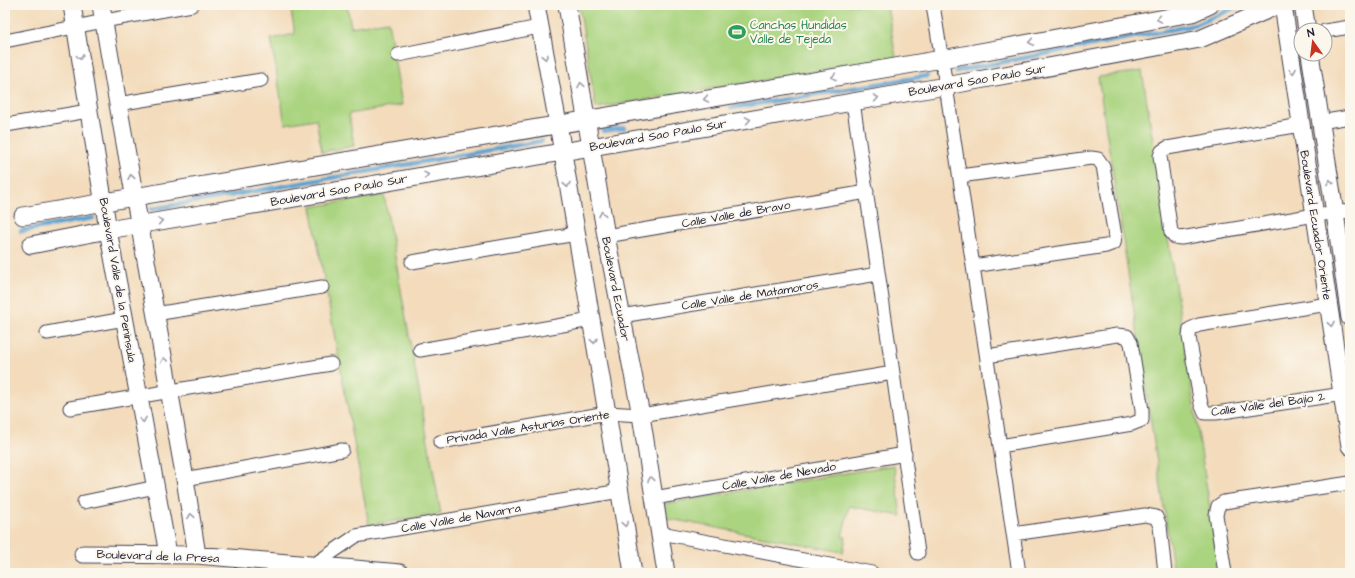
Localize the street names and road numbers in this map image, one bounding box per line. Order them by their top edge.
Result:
street label: Boulevard Sao Paulo Sur [907,60,1047,101]
street label: Boulevard Sao Paulo Sur [588,115,728,156]
street label: Boulevard Ecuador Oriente [1295,149,1336,302]
street label: Boulevard Sao Paulo Sur [269,170,409,211]
street label: Boulevard Valle de la Peninsula [95,197,140,364]
street label: Calle Valle de Bravo [680,197,792,232]
street label: Boulevard Ecuador [597,235,634,343]
street label: Calle Valle de Matamoros [680,276,820,315]
street label: Calle Valle del Bajío 2 [1210,388,1326,421]
street label: Privada Valle Asturias Oriente [445,406,611,449]
street label: Calle Valle de Nevado [721,458,837,495]
street label: Calle Valle de Navarra [400,500,522,537]
street label: Boulevard de la Presa [96,546,220,567]

